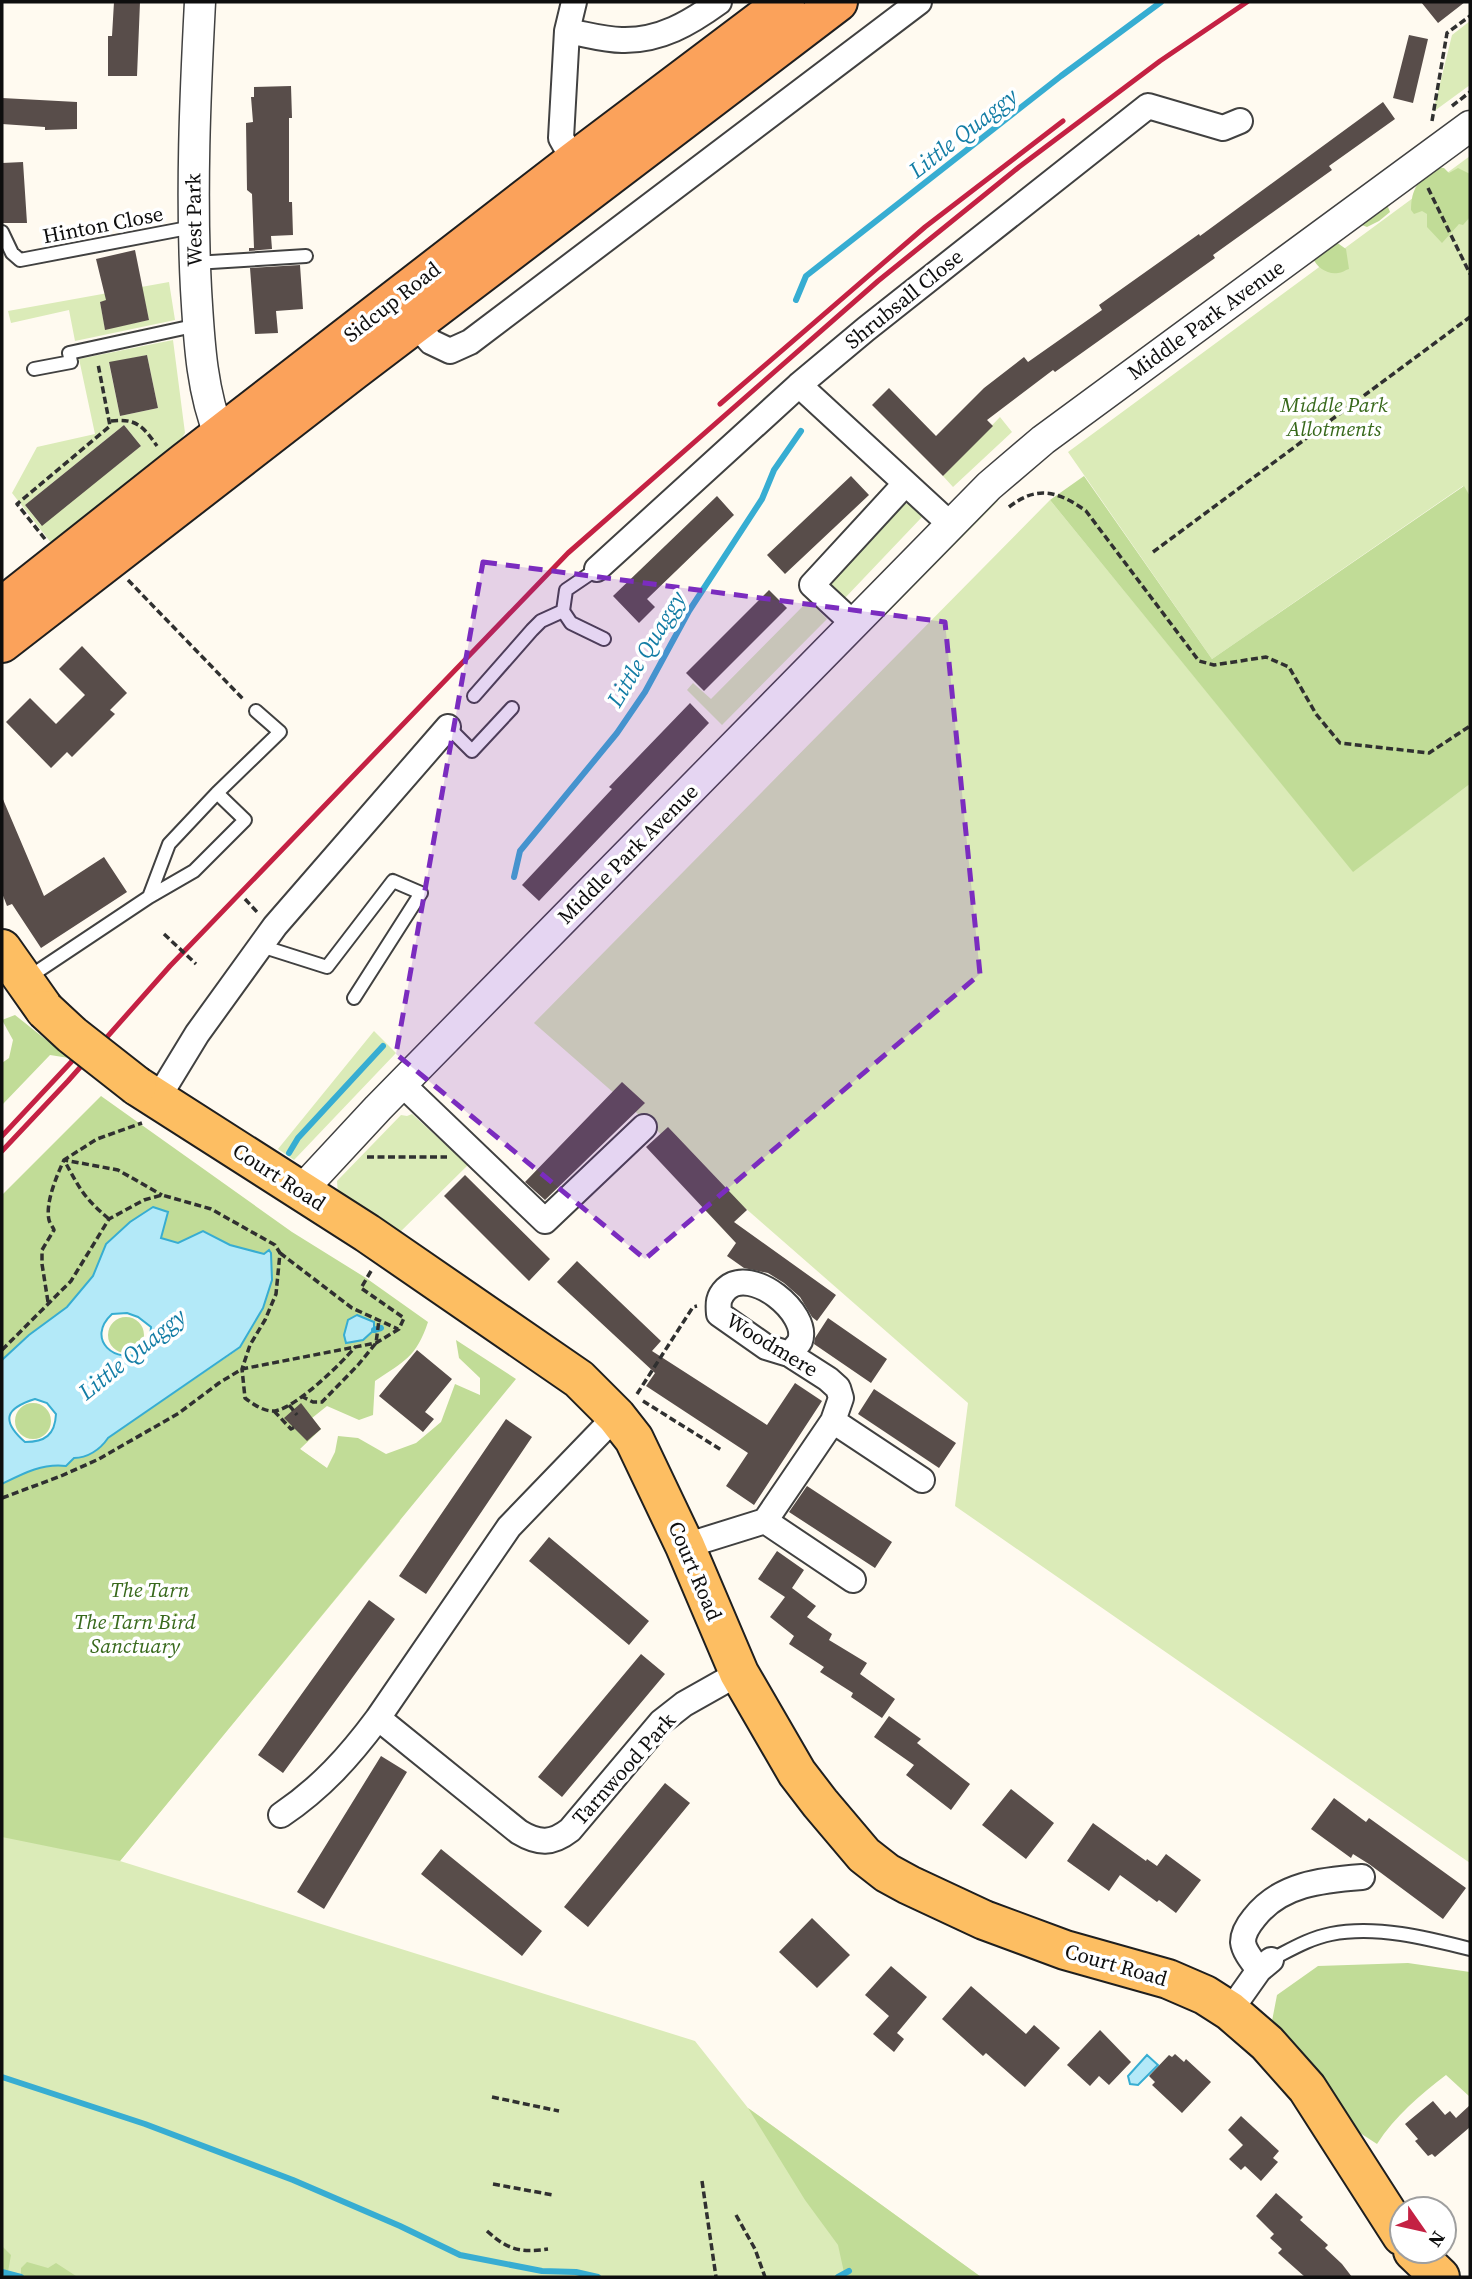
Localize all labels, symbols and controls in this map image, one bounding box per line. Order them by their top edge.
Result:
water label: Little Quaggy [901,80,1025,186]
street label: West Park [178,173,209,267]
street label: Hinton Close [40,199,166,250]
street label: Shrubsall Close [838,242,969,355]
street label: Middle Park Avenue [1121,253,1290,387]
street label: Sidcup Road [337,254,446,349]
park label: Middle Park Allotments [1279,390,1388,443]
water label: Little Quaggy [598,584,694,714]
street label: Middle Park Avenue [551,777,704,930]
street label: Court Road [227,1136,331,1217]
water label: Little Quaggy [71,1300,193,1408]
street label: Woodmere [721,1306,824,1383]
street label: Court Road [662,1517,729,1625]
park label: The Tarn [111,1575,190,1604]
park label: The Tarn Bird Sanctuary [74,1607,196,1660]
street label: Tarnwood Park [565,1706,682,1831]
street label: Court Road [1061,1936,1171,1993]
north arrow [1388,2195,1458,2265]
text: N [1422,2226,1452,2253]

